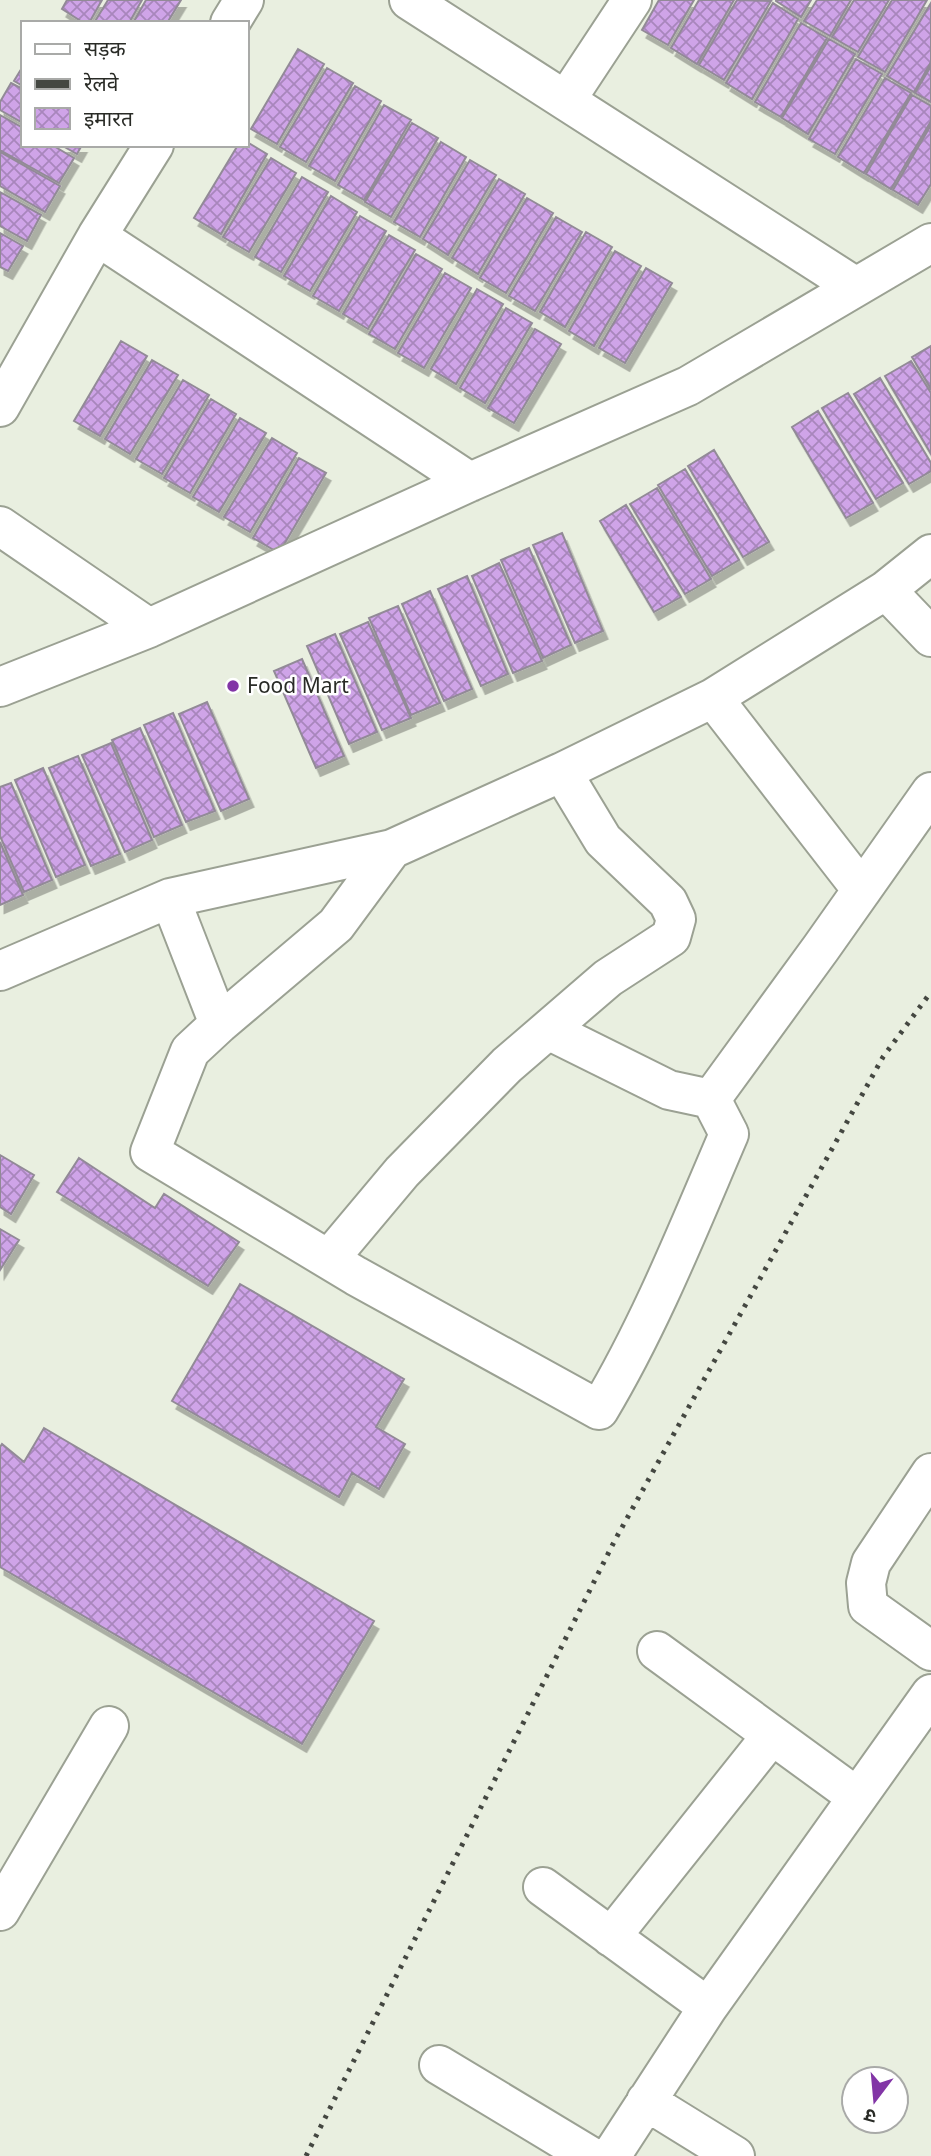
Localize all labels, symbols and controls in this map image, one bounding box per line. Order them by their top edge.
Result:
legend [21,21,248,147]
text: सड़क [84,37,126,65]
text: रेलवे [83,72,119,100]
text: इमारत [84,107,134,135]
place label: Food Mart [247,674,349,702]
marker: Food Mart [225,678,241,694]
north arrow [840,2065,910,2135]
text: उ [861,2100,880,2127]

